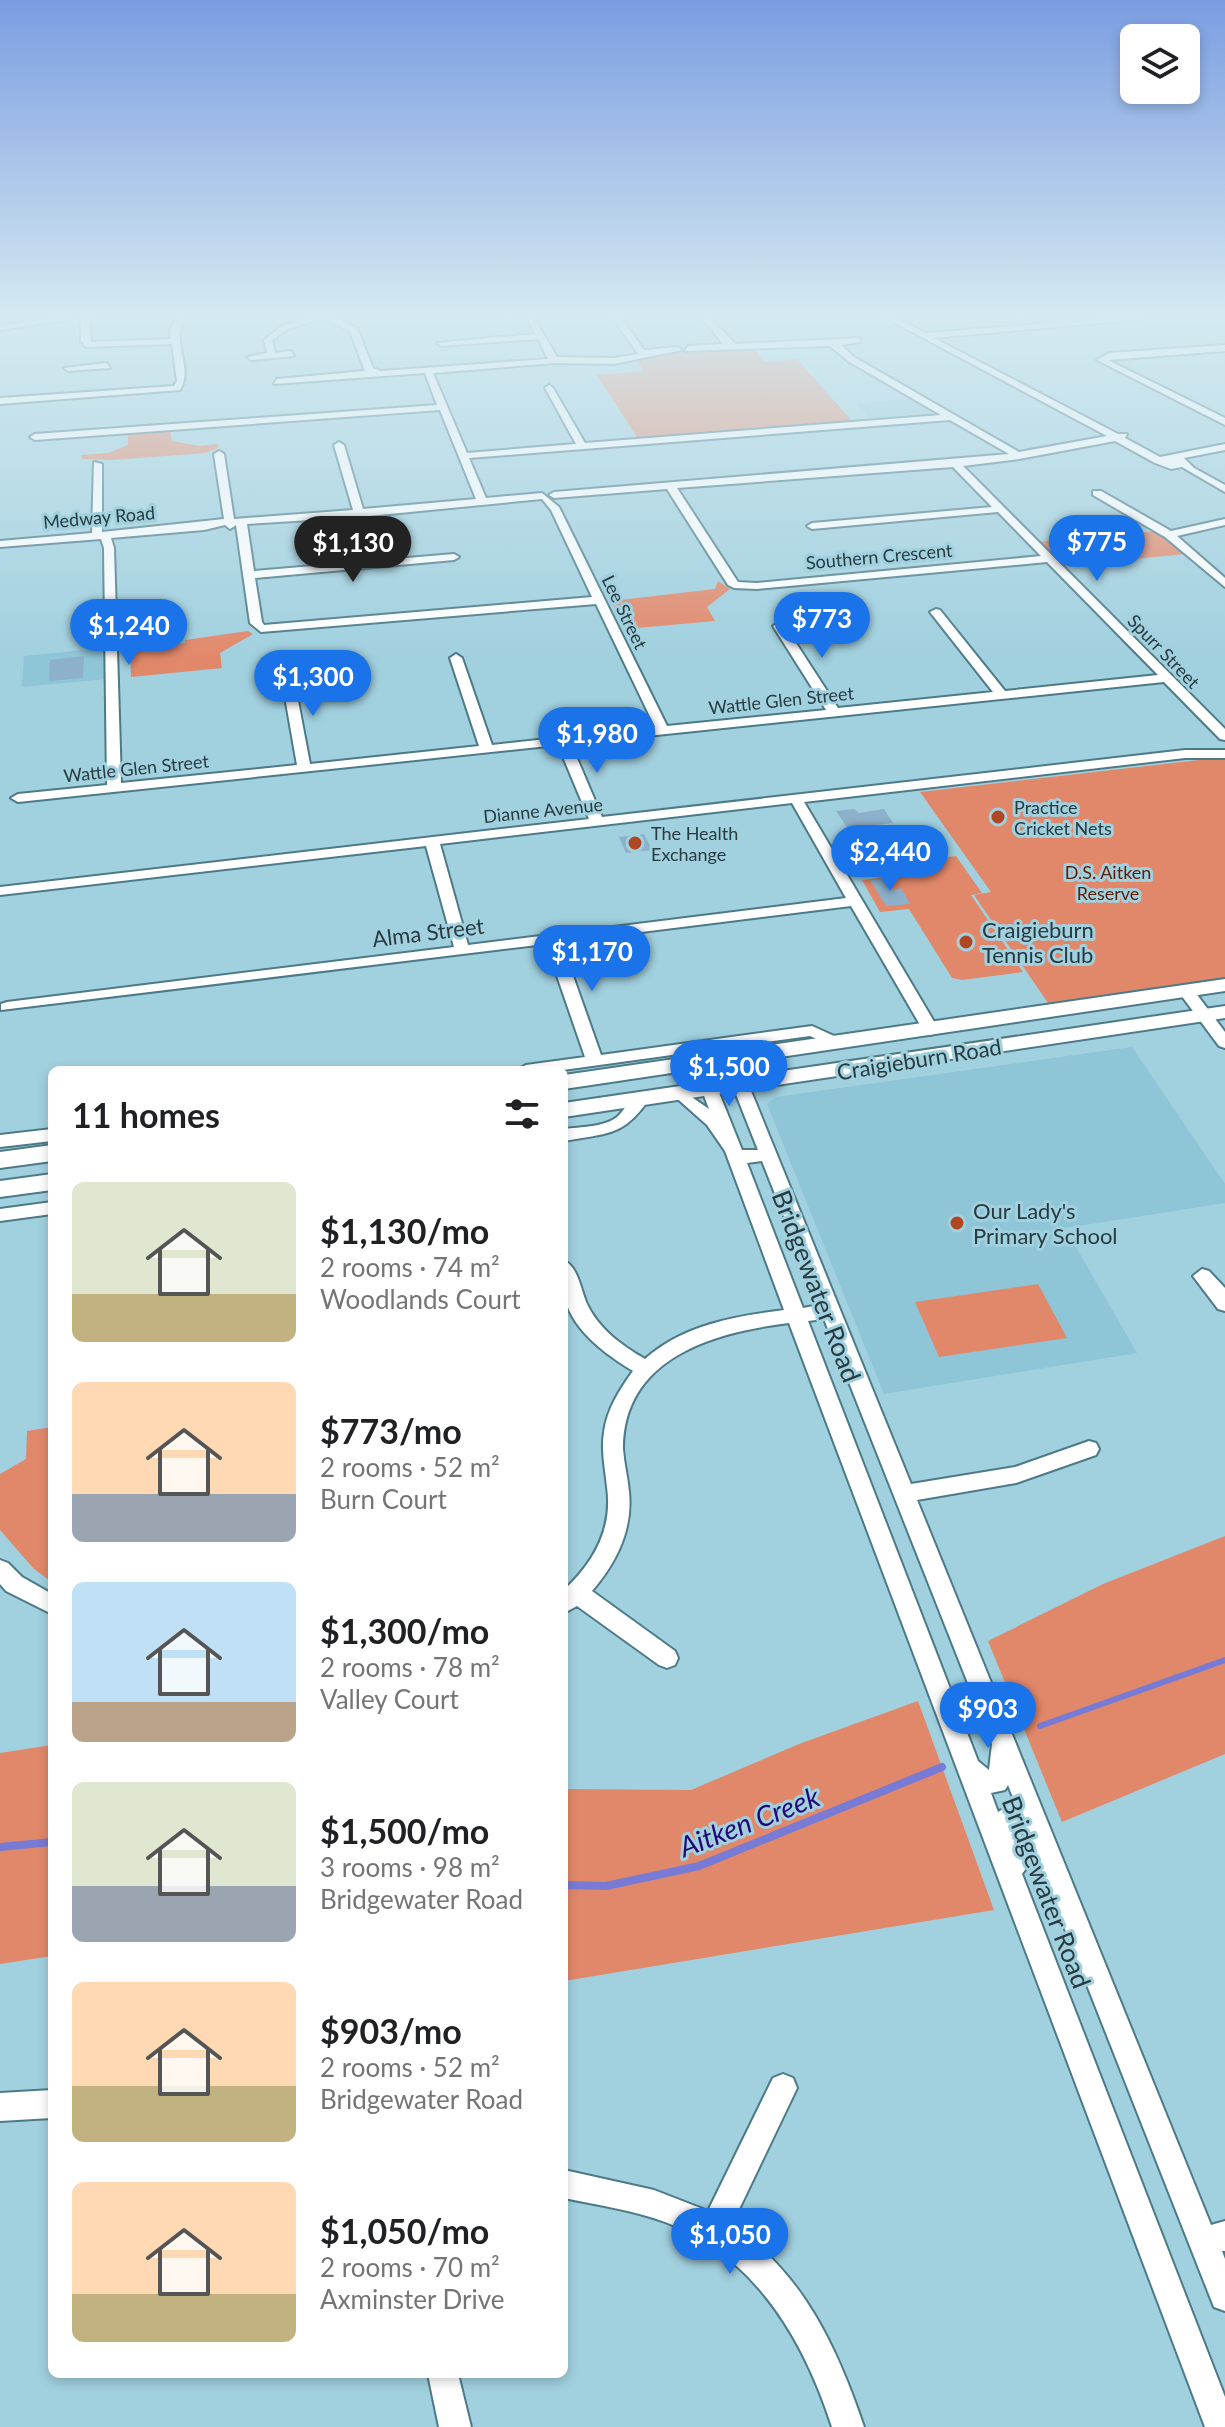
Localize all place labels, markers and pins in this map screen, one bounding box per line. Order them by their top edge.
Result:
pin: $775 [1050,515,1144,583]
pin: $1,130 [288,516,418,584]
pin: $773 [775,592,869,660]
pin: $1,240 [64,599,194,667]
pin: $1,300 [248,650,378,718]
pin: $1,980 [532,707,662,775]
place label: Practice Cricket Nets [1014,796,1112,839]
marker: Practice Cricket Nets [989,808,1007,826]
place label: The Health Exchange [651,822,738,865]
pin: $2,440 [825,825,955,893]
marker: The Health Exchange [626,834,644,852]
place label: Craigieburn Tennis Club [982,916,1094,968]
pin: $1,170 [527,925,657,993]
marker: Craigieburn Tennis Club [957,933,975,951]
pin: $1,500 [664,1040,794,1108]
place label: Our Lady's Primary School [973,1197,1118,1249]
marker: Our Lady's Primary School [948,1214,966,1232]
pin: $903 [941,1682,1035,1750]
pin: $1,050 [665,2208,795,2276]

